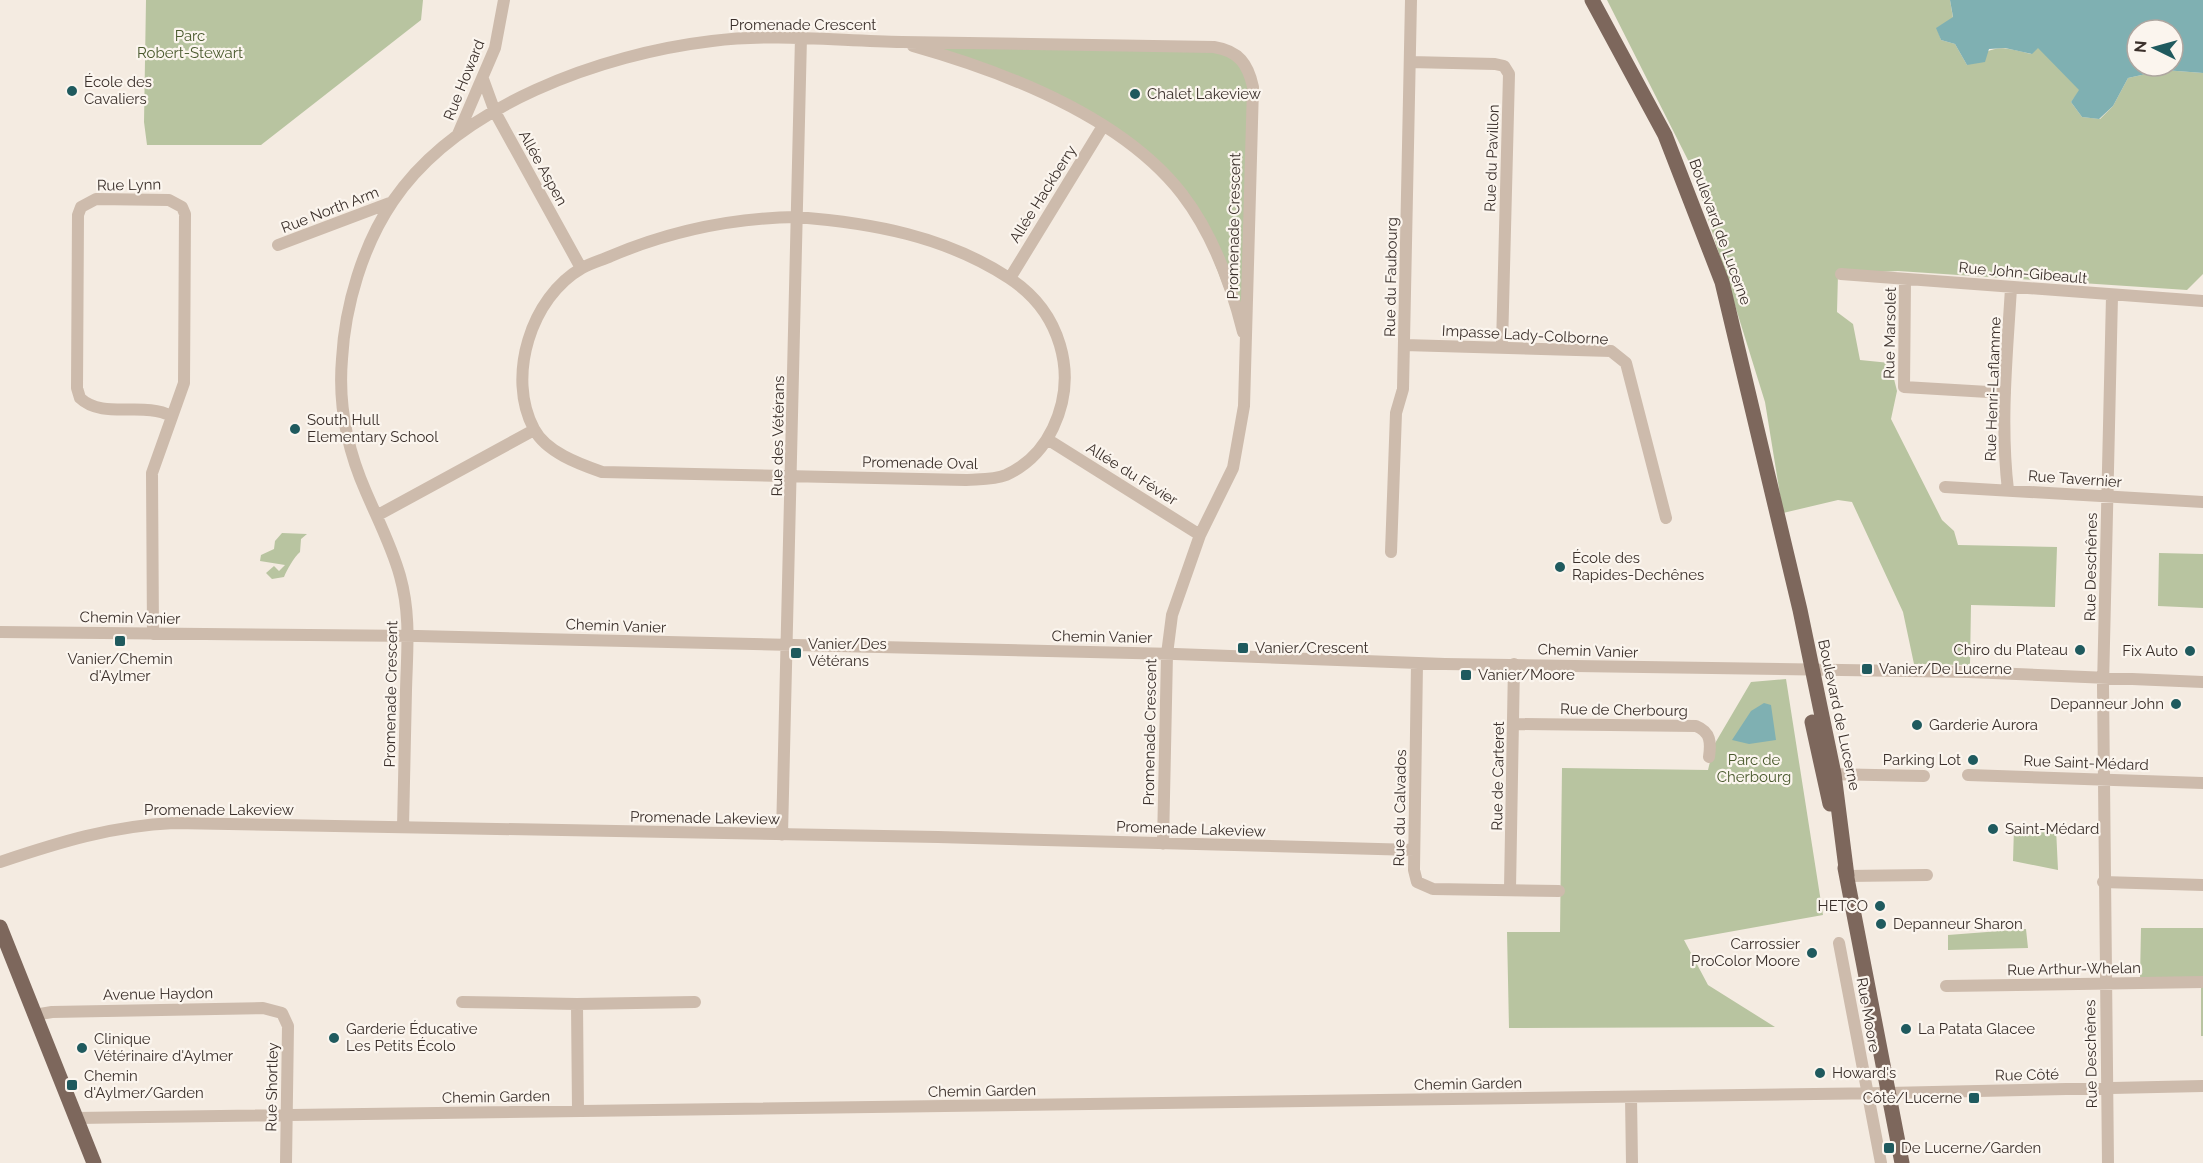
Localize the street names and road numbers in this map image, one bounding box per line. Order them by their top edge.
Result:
street label: Promenade Crescent [730,16,876,34]
street label: Rue Howard [440,37,488,123]
street label: Rue du Pavillon [1481,104,1503,212]
street label: Allée Aspen [515,127,571,209]
street label: Allée Hackberry [1006,142,1080,246]
street label: Promenade Crescent [1224,152,1244,300]
street label: Boulevard de Lucerne [1685,157,1755,308]
street label: Rue Lynn [97,175,161,195]
street label: Rue North Arm [279,183,381,237]
street label: Rue du Faubourg [1381,217,1401,337]
street label: Rue John-Gibeault [1958,258,2088,288]
street label: Rue Marsolet [1880,287,1900,379]
street label: Rue Henri-Laflamme [1981,316,2005,462]
street label: Impasse Lady-Colborne [1441,322,1609,348]
street label: Rue des Vétérans [768,375,788,497]
street label: Allée du Févier [1083,439,1182,510]
street label: Promenade Oval [862,453,979,473]
street label: Rue Tavernier [2027,467,2123,491]
street label: Rue Deschênes [2081,513,2101,621]
street label: Chemin Vanier [80,608,181,628]
street label: Chemin Vanier [565,615,667,637]
street label: Promenade Crescent [381,620,401,768]
street label: Chemin Vanier [1052,627,1153,647]
street label: Boulevard de Lucerne [1814,638,1864,792]
street label: Chemin Vanier [1537,640,1639,662]
street label: Promenade Crescent [1140,658,1160,806]
street label: Rue de Cherbourg [1560,700,1688,720]
street label: Rue de Carteret [1488,721,1508,831]
street label: Rue du Calvados [1390,749,1410,867]
street label: Rue Saint-Médard [2023,752,2149,774]
street label: Promenade Lakeview [144,801,294,819]
street label: Promenade Lakeview [630,808,780,828]
street label: Promenade Lakeview [1116,817,1266,841]
street label: Rue Arthur-Whelan [2007,959,2141,979]
street label: Rue Moore [1853,976,1883,1054]
street label: Avenue Haydon [103,984,213,1004]
street label: Rue Deschênes [2081,1000,2101,1108]
street label: Rue Shortley [262,1042,282,1132]
street label: Rue Côté [1995,1065,2059,1085]
street label: Chemin Garden [1414,1074,1522,1094]
street label: Chemin Garden [928,1081,1036,1101]
street label: Chemin Garden [442,1087,550,1107]

